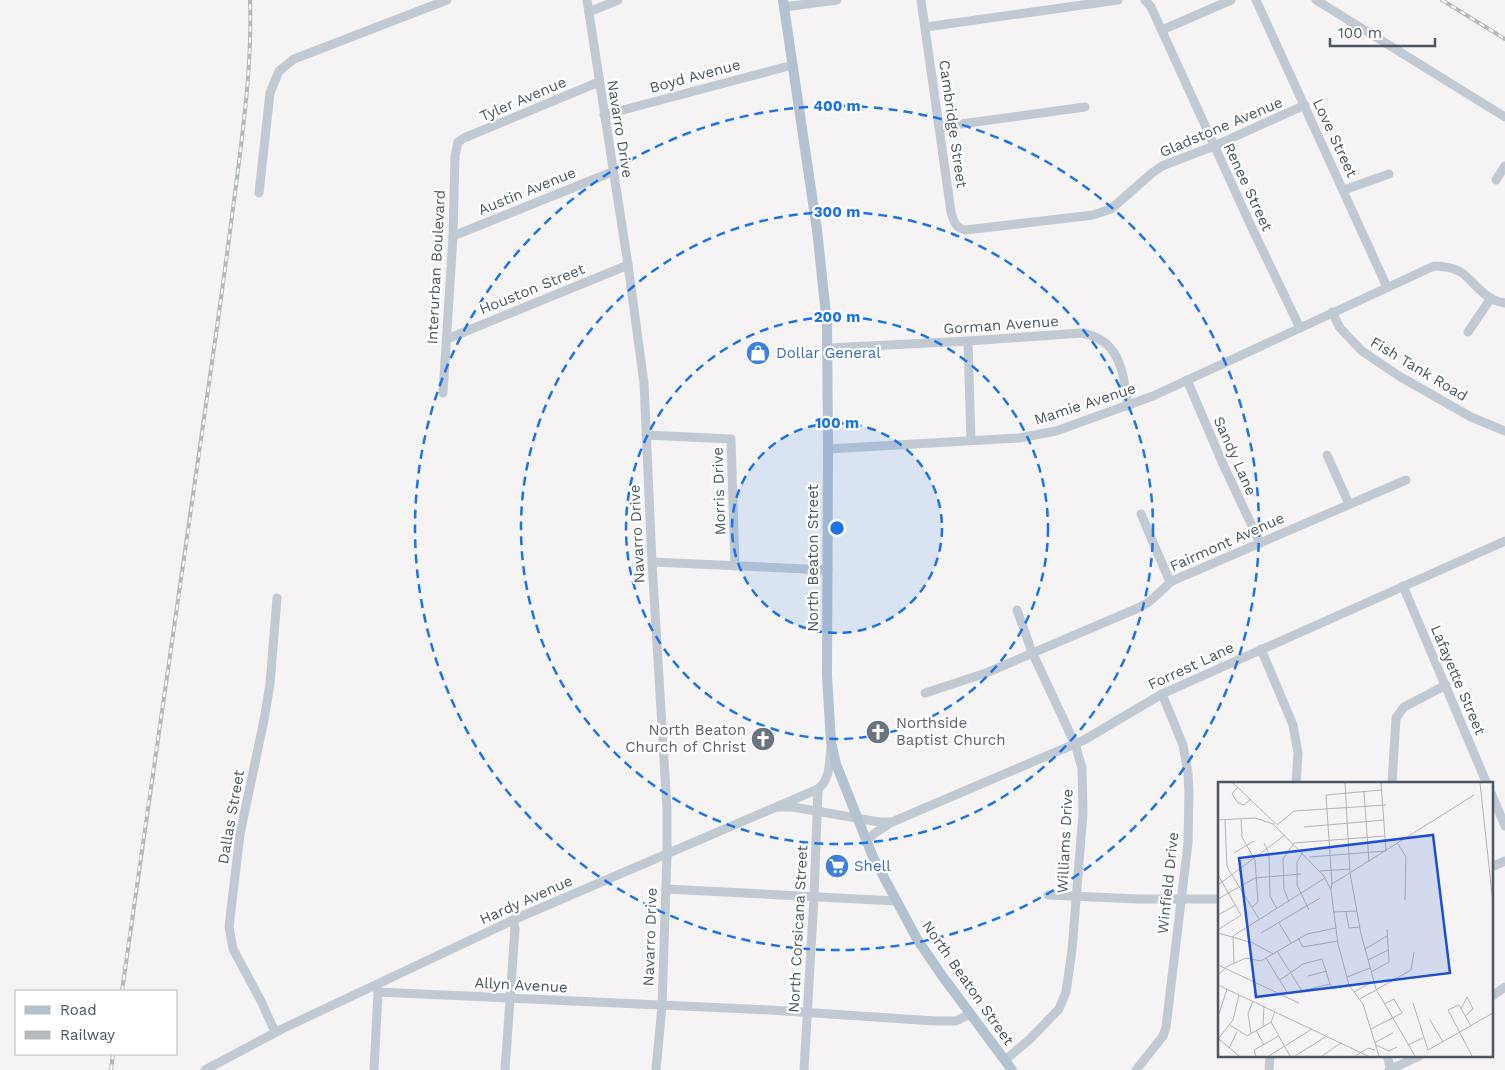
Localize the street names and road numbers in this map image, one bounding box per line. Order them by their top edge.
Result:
street label: Boyd Avenue [648,55,742,97]
street label: Cambridge Street [935,59,971,190]
street label: Tyler Avenue [477,73,569,125]
street label: Navarro Drive [603,79,637,179]
street label: Gladstone Avenue [1157,93,1285,161]
street label: Love Street [1309,96,1361,181]
street label: Renee Street [1220,140,1277,235]
street label: Austin Avenue [475,163,579,219]
street label: Interurban Boulevard [423,189,449,345]
street label: Houston Street [477,259,588,318]
street label: Gorman Avenue [943,312,1059,338]
street label: Fish Tank Road [1367,333,1471,405]
street label: Mamie Avenue [1032,379,1138,429]
street label: Sandy Lane [1210,414,1260,498]
street label: Morris Drive [708,447,730,535]
street label: North Beaton Street [804,483,822,632]
street label: Navarro Drive [625,484,649,584]
street label: Fairmont Avenue [1167,509,1287,575]
street label: Lafayette Street [1427,622,1490,738]
street label: Forrest Lane [1145,638,1237,694]
street label: Dallas Street [214,768,248,865]
street label: Williams Drive [1053,788,1077,894]
street label: Winfield Drive [1154,831,1182,935]
street label: North Corsicana Street [785,844,811,1013]
street label: Hardy Avenue [477,872,575,928]
street label: Navarro Drive [639,887,661,987]
street label: North Beaton Street [918,917,1018,1049]
street label: Allyn Avenue [474,974,568,996]

